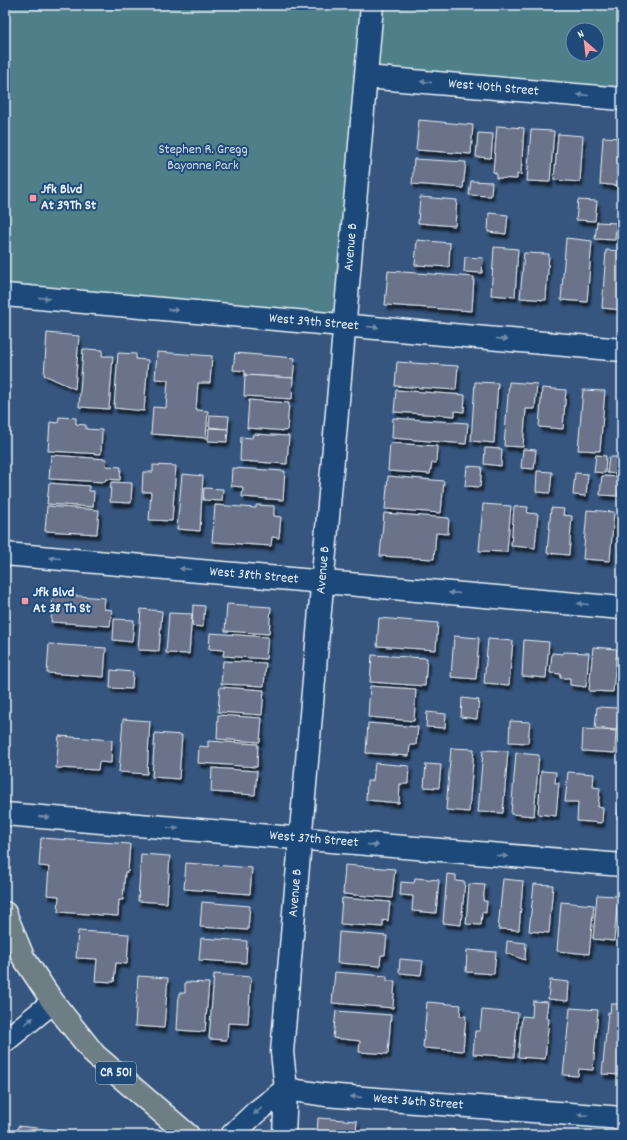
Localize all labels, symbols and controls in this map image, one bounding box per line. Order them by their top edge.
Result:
north arrow [565,22,605,62]
text: N [575,26,588,43]
street label: West 40th Street [447,74,540,102]
one-way arrow [420,79,432,86]
one-way arrow [577,92,589,99]
park label: Stephen R. Gregg Bayonne Park [158,140,248,176]
place label: Jfk Blvd At 39Th St [41,180,97,216]
marker: Jfk Blvd At 39Th St [28,193,38,203]
street label: Avenue B [339,222,363,272]
one-way arrow [38,295,50,301]
one-way arrow [167,306,179,313]
street label: West 39th Street [268,309,360,336]
one-way arrow [366,324,379,331]
one-way arrow [496,336,508,342]
street label: Avenue B [311,545,335,595]
one-way arrow [49,555,61,561]
street label: West 38th Street [209,562,299,590]
one-way arrow [179,566,191,573]
place label: Jfk Blvd At 38 Th St [33,583,91,619]
one-way arrow [448,590,460,596]
marker: Jfk Blvd At 38 Th St [20,596,30,606]
one-way arrow [577,601,589,608]
one-way arrow [38,814,50,821]
one-way arrow [167,825,179,832]
street label: West 37th Street [269,826,359,853]
one-way arrow [367,841,379,848]
one-way arrow [496,852,508,859]
street label: Avenue B [284,868,308,918]
one-way arrow [23,1017,34,1026]
road number: CR 501 [96,1062,136,1084]
street label: West 36th Street [372,1089,464,1116]
one-way arrow [350,1094,362,1101]
one-way arrow [252,1106,263,1115]
one-way arrow [577,1111,589,1118]

